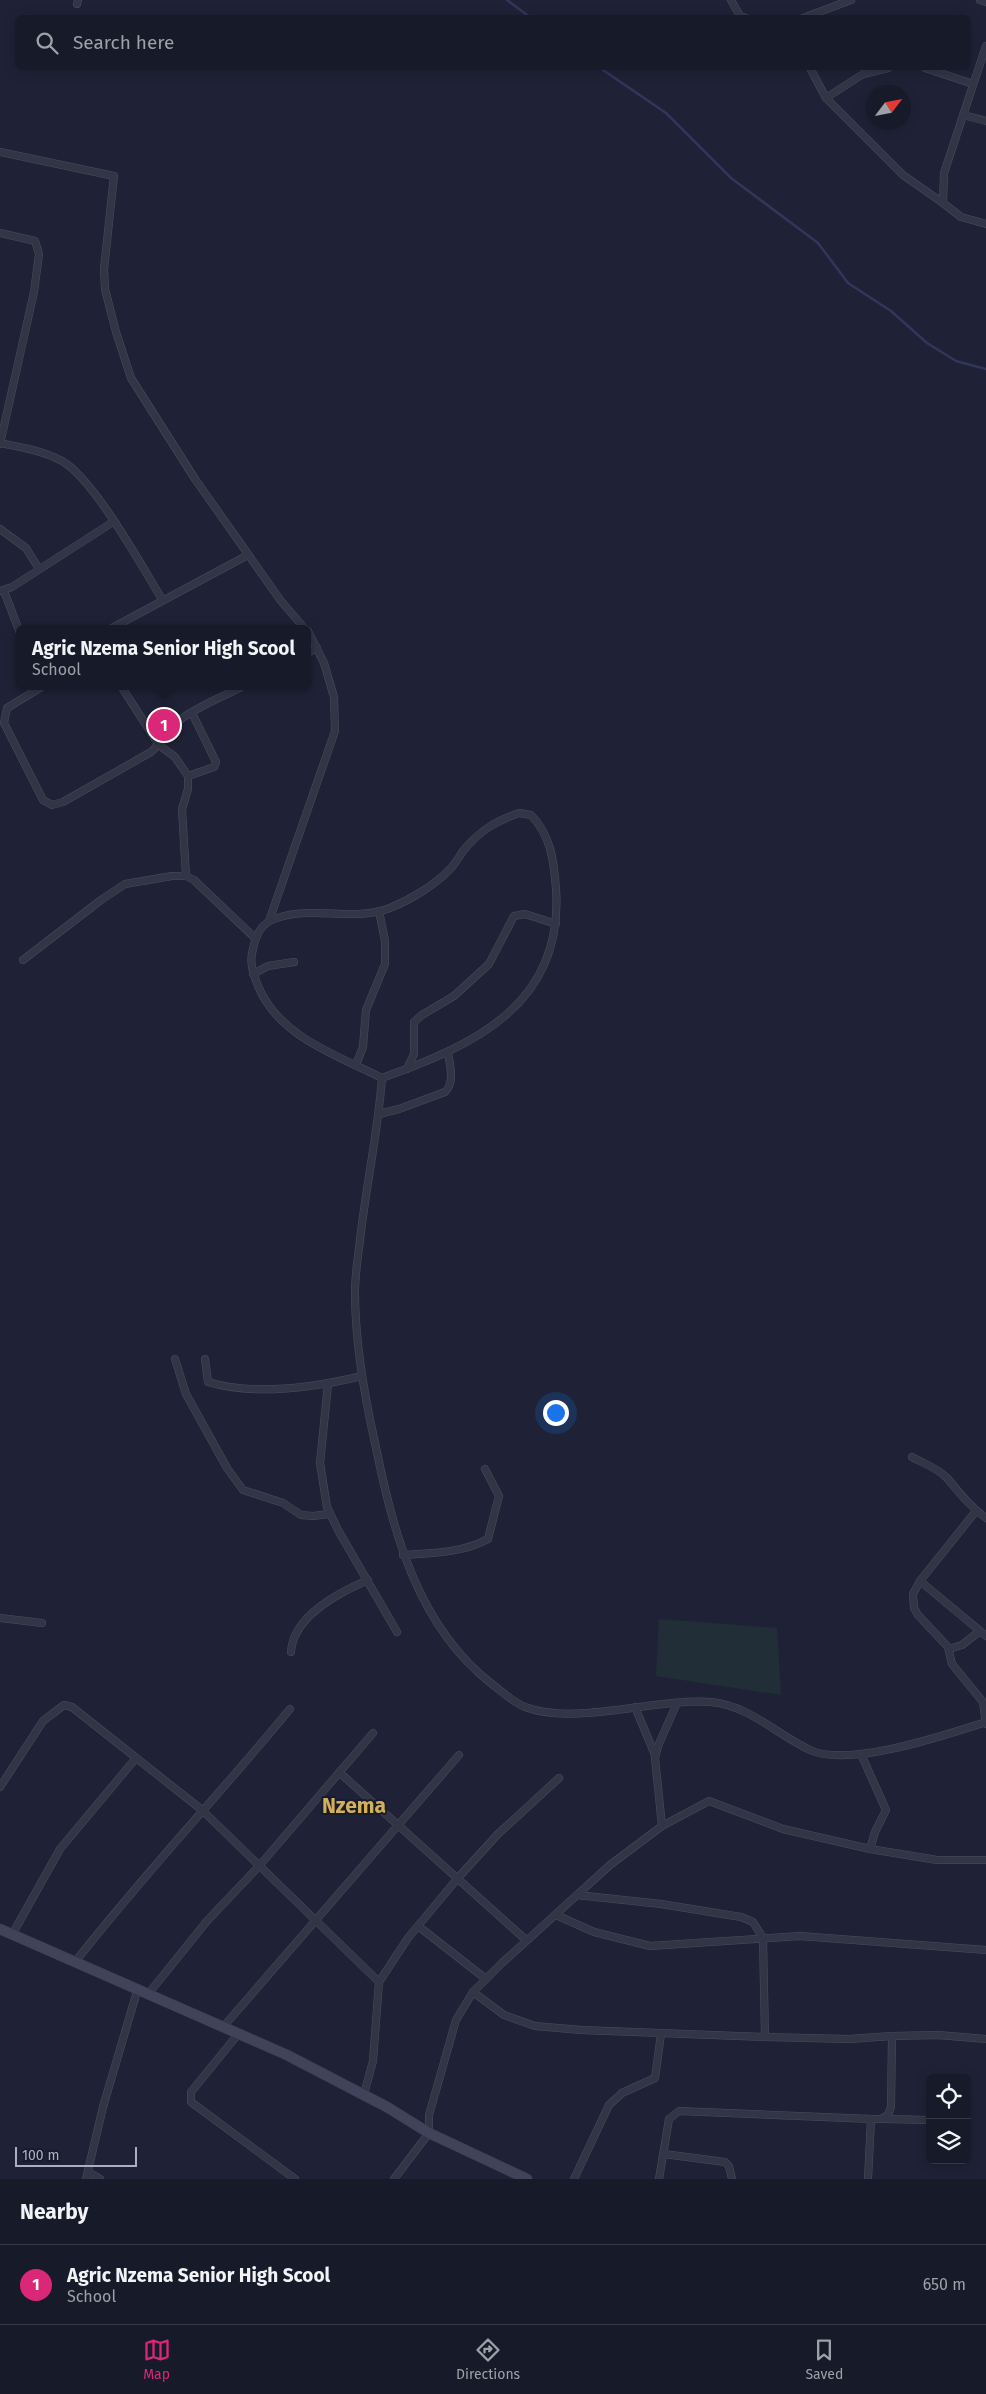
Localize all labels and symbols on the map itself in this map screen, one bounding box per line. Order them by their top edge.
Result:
north arrow [866,85,911,130]
pin: 1 [148,706,180,744]
your location [543,1400,569,1426]
district label: Nzema [322,1793,386,1819]
scale bar [15,2144,138,2167]

